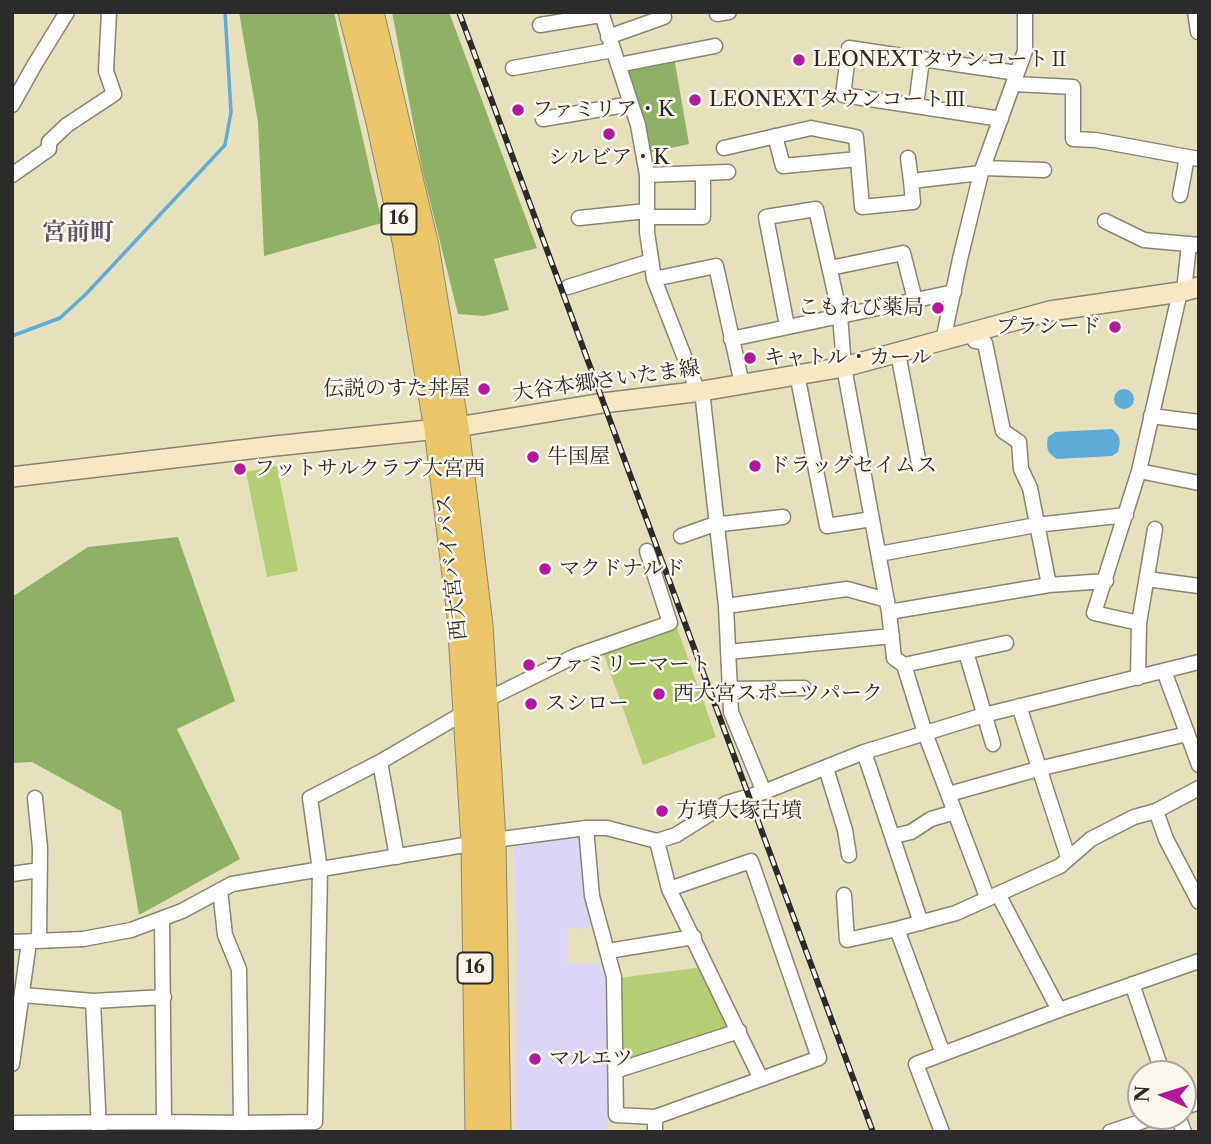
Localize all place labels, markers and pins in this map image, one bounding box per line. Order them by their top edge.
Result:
place label: LEONEXTタウンコートⅡ [813,47,1070,73]
marker: LEONEXTタウンコートⅡ [791,52,807,68]
place label: LEONEXTタウンコートⅢ [709,87,966,113]
marker: LEONEXTタウンコートⅢ [687,92,703,108]
place label: ファミリア・K [532,97,674,123]
marker: ファミリア・K [510,102,526,118]
marker: シルビア・K [601,126,617,142]
place label: シルビア・K [548,145,670,171]
place label: こもれび薬局 [798,295,924,321]
marker: こもれび薬局 [930,300,946,316]
place label: プラシード [996,314,1101,340]
marker: プラシード [1107,319,1123,335]
place label: キャトル・カール [764,345,932,371]
marker: キャトル・カール [742,350,758,366]
place label: 伝説のすた丼屋 [323,376,470,402]
marker: 伝説のすた丼屋 [476,381,492,397]
place label: 牛国屋 [547,444,610,470]
marker: 牛国屋 [525,449,541,465]
place label: ドラッグセイムス [769,453,937,479]
place label: フットサルクラブ大宮西 [254,456,485,482]
marker: ドラッグセイムス [747,458,763,474]
marker: フットサルクラブ大宮西 [232,461,248,477]
place label: マクドナルド [559,556,685,582]
marker: マクドナルド [537,561,553,577]
place label: ファミリーマート [543,652,711,678]
marker: ファミリーマート [521,657,537,673]
place label: 西大宮スポーツパーク [673,681,883,707]
marker: 西大宮スポーツパーク [651,686,667,702]
place label: スシロー [545,691,629,717]
marker: スシロー [523,696,539,712]
place label: 方墳大塚古墳 [676,798,802,824]
marker: 方墳大塚古墳 [654,803,670,819]
place label: マルエツ [549,1046,633,1072]
marker: マルエツ [527,1051,543,1067]

